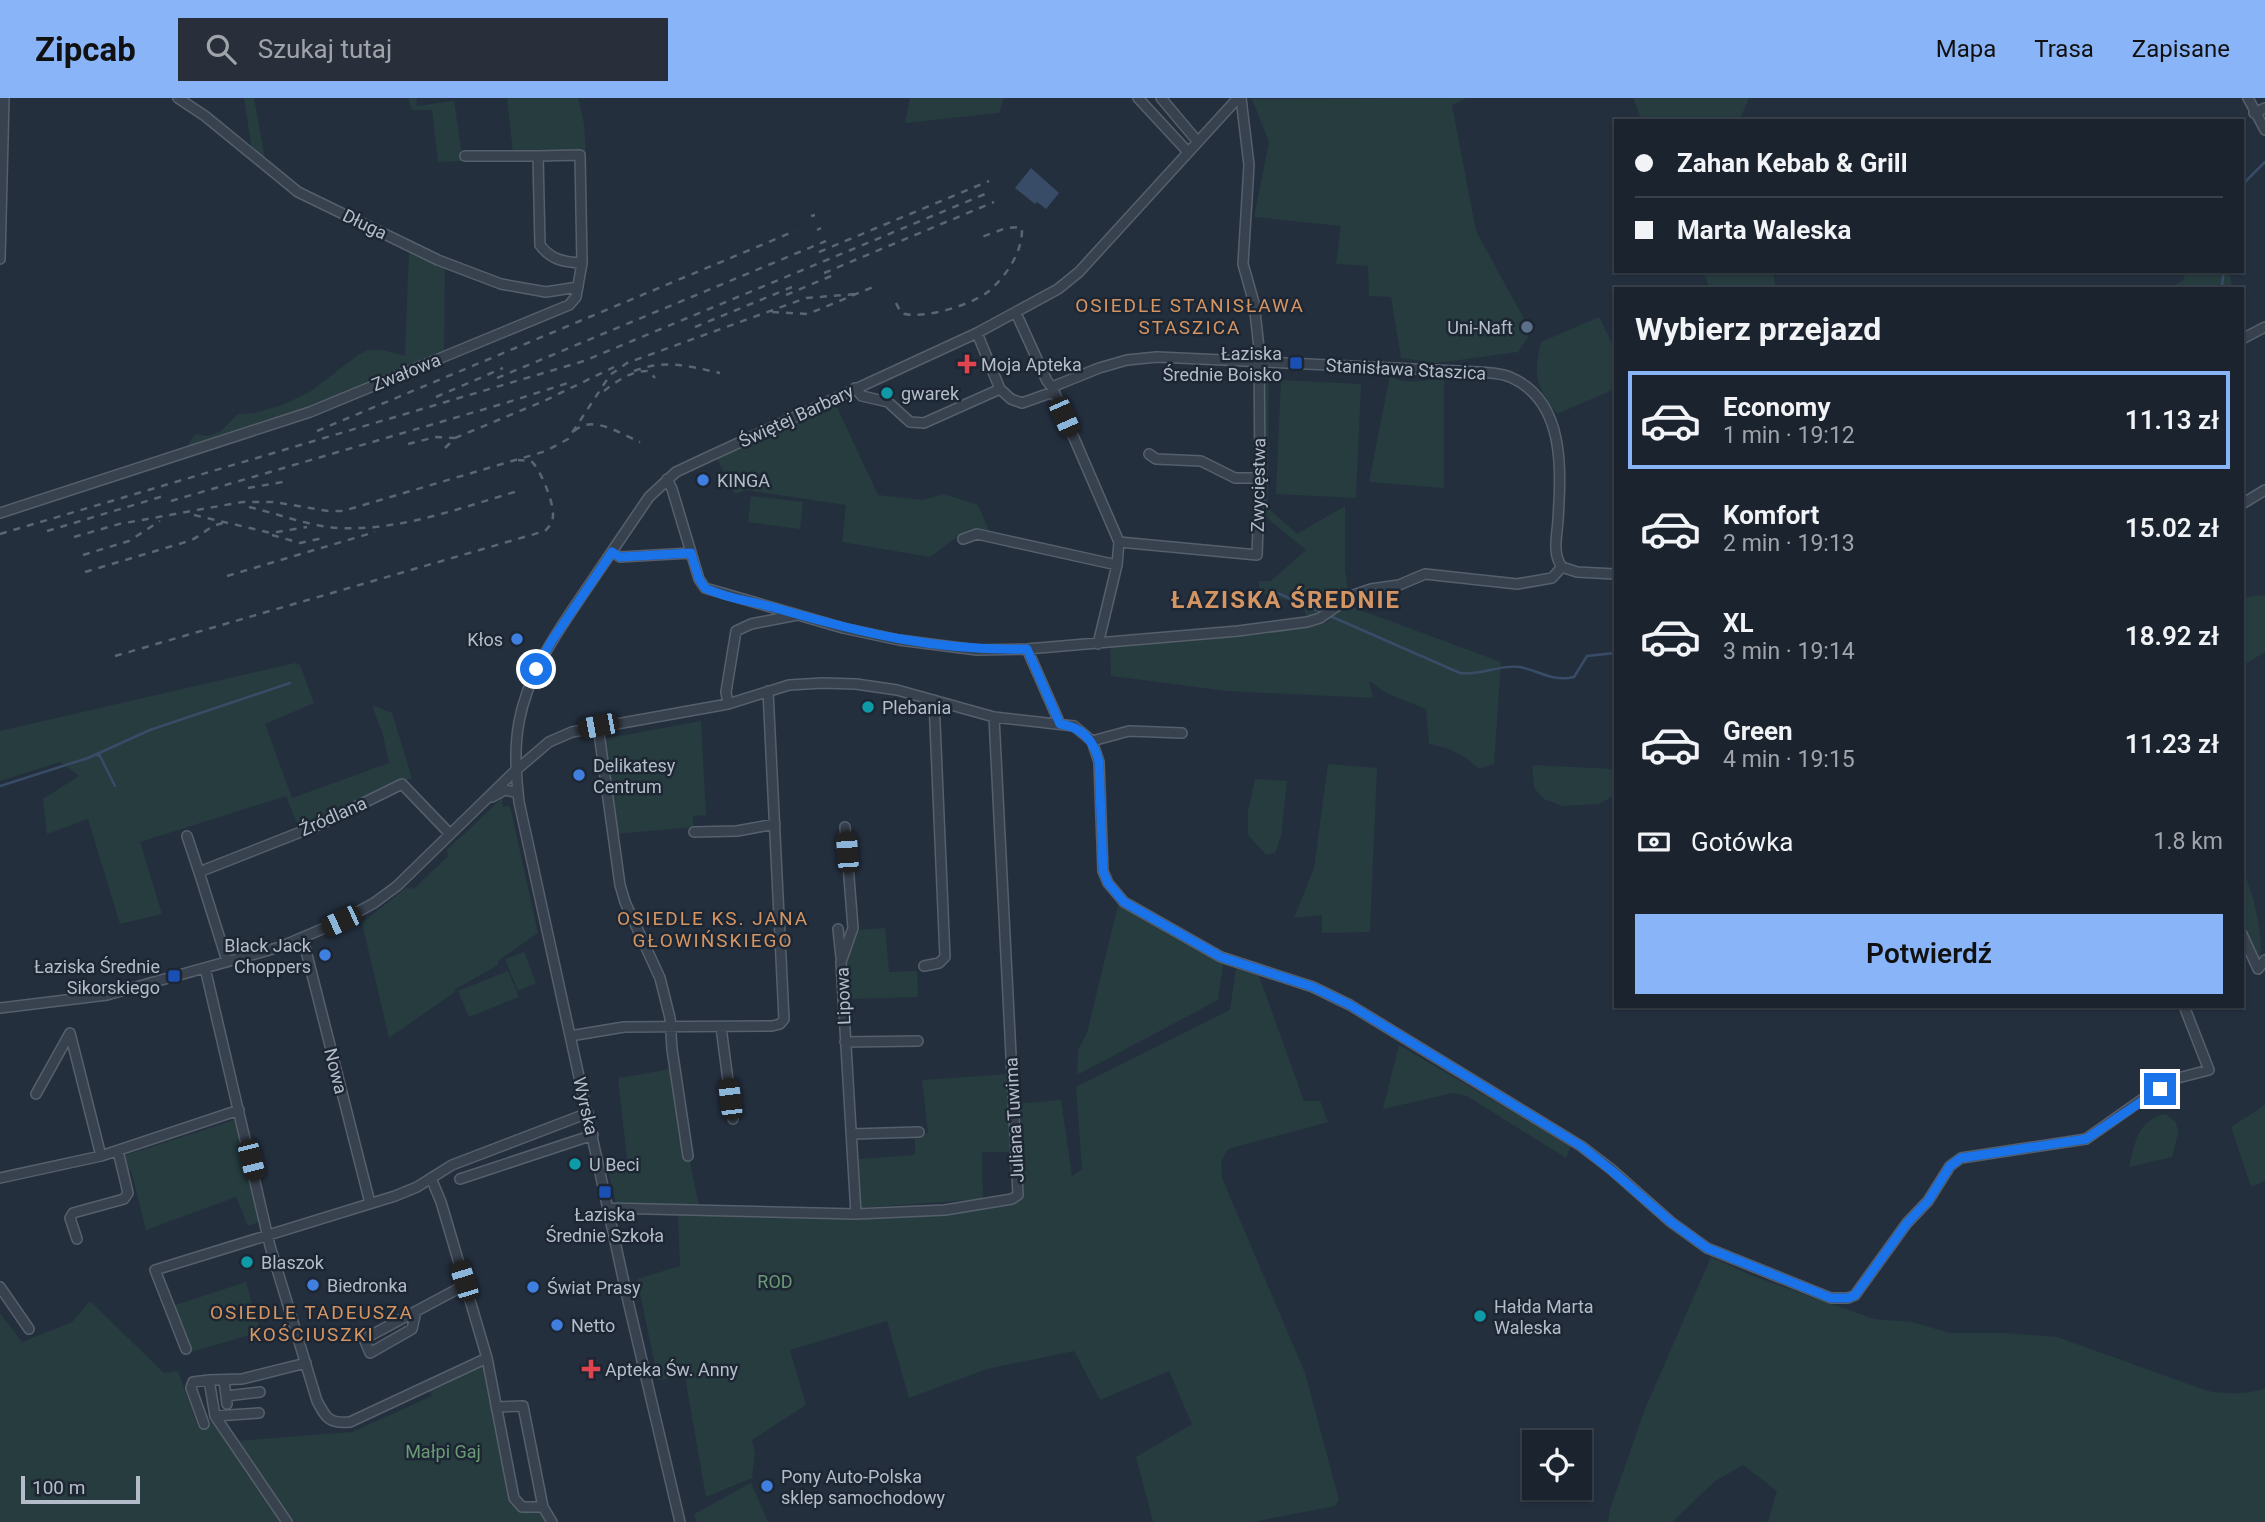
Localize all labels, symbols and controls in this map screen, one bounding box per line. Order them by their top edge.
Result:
search box [178,18,668,81]
text: Zipcab [35,30,136,69]
icon: search [202,30,240,68]
text: Szukaj tutaj [258,34,392,64]
text: Mapa [1936,35,1996,63]
text: Trasa [2034,35,2094,63]
text: Zapisane [2132,35,2230,63]
text: Zahan Kebab & Grill [1677,148,1908,178]
street label: Długa [339,204,391,244]
text: Marta Waleska [1677,215,1851,245]
district label: OSIEDLE STANISŁAWA STASZICA [1075,294,1305,339]
text: Wybierz przejazd [1635,310,1881,348]
place label: Uni-Naft [1447,317,1513,338]
marker: Uni-Naft [1519,319,1535,335]
place label: Łaziska Średnie Boisko [1163,343,1282,385]
street label: Zwałowa [369,349,443,395]
place label: Moja Apteka [981,354,1082,375]
street label: Stanisława Staszica [1325,354,1487,384]
marker: Łaziska Średnie Boisko [1288,355,1304,371]
marker: Moja Apteka [959,356,975,372]
street label: Świętej Barbary [735,380,857,452]
place label: gwarek [901,383,960,404]
marker: gwarek [879,385,895,401]
icon: car [1639,389,1702,452]
text: Economy [1723,392,1830,422]
car [1046,394,1083,440]
text: 11.13 zł [2125,405,2219,435]
text: 1 min · 19:12 [1723,422,1855,449]
street label: Zwycięstwa [1247,438,1269,532]
place label: KINGA [717,470,770,491]
marker: KINGA [695,472,711,488]
icon: car [1639,497,1702,560]
text: Komfort [1723,500,1819,530]
text: 15.02 zł [2125,513,2219,543]
text: 2 min · 19:13 [1723,530,1855,557]
district label: ŁAZISKA ŚREDNIE [1171,586,1401,614]
icon: car [1639,605,1702,668]
text: XL [1723,608,1754,638]
text: 18.92 zł [2125,621,2219,651]
place label: Kłos [467,629,503,650]
marker: Kłos [509,631,525,647]
text: 3 min · 19:14 [1723,638,1855,665]
route start [520,653,552,685]
place label: Plebania [882,697,951,718]
marker: Plebania [860,699,876,715]
car [576,712,621,740]
icon: car [1639,713,1702,776]
text: Green [1723,716,1793,746]
text: 11.23 zł [2125,729,2219,759]
text: 4 min · 19:15 [1723,746,1855,773]
place label: Delikatesy Centrum [593,755,676,797]
marker: Delikatesy Centrum [571,767,587,783]
street label: Źródlana [296,792,370,840]
icon: cash [1635,823,1673,861]
text: Gotówka [1691,827,1793,857]
text: 1.8 km [2154,828,2223,855]
car [836,830,859,874]
car [318,903,365,939]
district label: OSIEDLE KS. JANA GŁOWIŃSKIEGO [617,907,809,952]
button: Potwierdź [1635,914,2223,994]
place label: Black Jack Choppers [224,935,312,977]
marker: Black Jack Choppers [317,947,333,963]
place label: Łaziska Średnie Sikorskiego [34,956,160,998]
street label: Lipowa [831,967,855,1025]
marker: Łaziska Średnie Sikorskiego [166,968,182,984]
street label: Nowa [320,1046,352,1096]
street label: Juliana Tuwima [1000,1057,1028,1183]
route end [2144,1073,2176,1105]
street label: Wyrska [569,1075,603,1137]
car [718,1077,743,1121]
car [236,1137,267,1183]
place label: U Beci [589,1154,640,1175]
marker: U Beci [567,1156,583,1172]
marker: Łaziska Średnie Szkoła [597,1184,613,1200]
place label: Łaziska Średnie Szkoła [546,1204,664,1246]
place label: Blaszok [261,1252,325,1273]
marker: Blaszok [239,1254,255,1270]
car [448,1258,481,1304]
park label: ROD [757,1271,793,1292]
place label: Biedronka [327,1275,407,1296]
marker: Biedronka [305,1277,321,1293]
place label: Świat Prasy [547,1277,641,1298]
marker: Świat Prasy [525,1279,541,1295]
place label: Hałda Marta Waleska [1494,1296,1594,1338]
district label: OSIEDLE TADEUSZA KOŚCIUSZKI [210,1301,414,1346]
marker: Hałda Marta Waleska [1472,1308,1488,1324]
place label: Netto [571,1315,615,1336]
marker: Netto [549,1317,565,1333]
place label: Apteka Św. Anny [605,1359,739,1380]
marker: Apteka Św. Anny [583,1361,599,1377]
map controls [1522,1430,1592,1500]
button: locate [1522,1430,1592,1500]
park label: Małpi Gaj [405,1441,481,1462]
place label: Pony Auto-Polska sklep samochodowy [781,1466,946,1508]
scale bar [21,1473,140,1505]
text: 100 m [32,1476,85,1499]
marker: Pony Auto-Polska sklep samochodowy [759,1478,775,1494]

